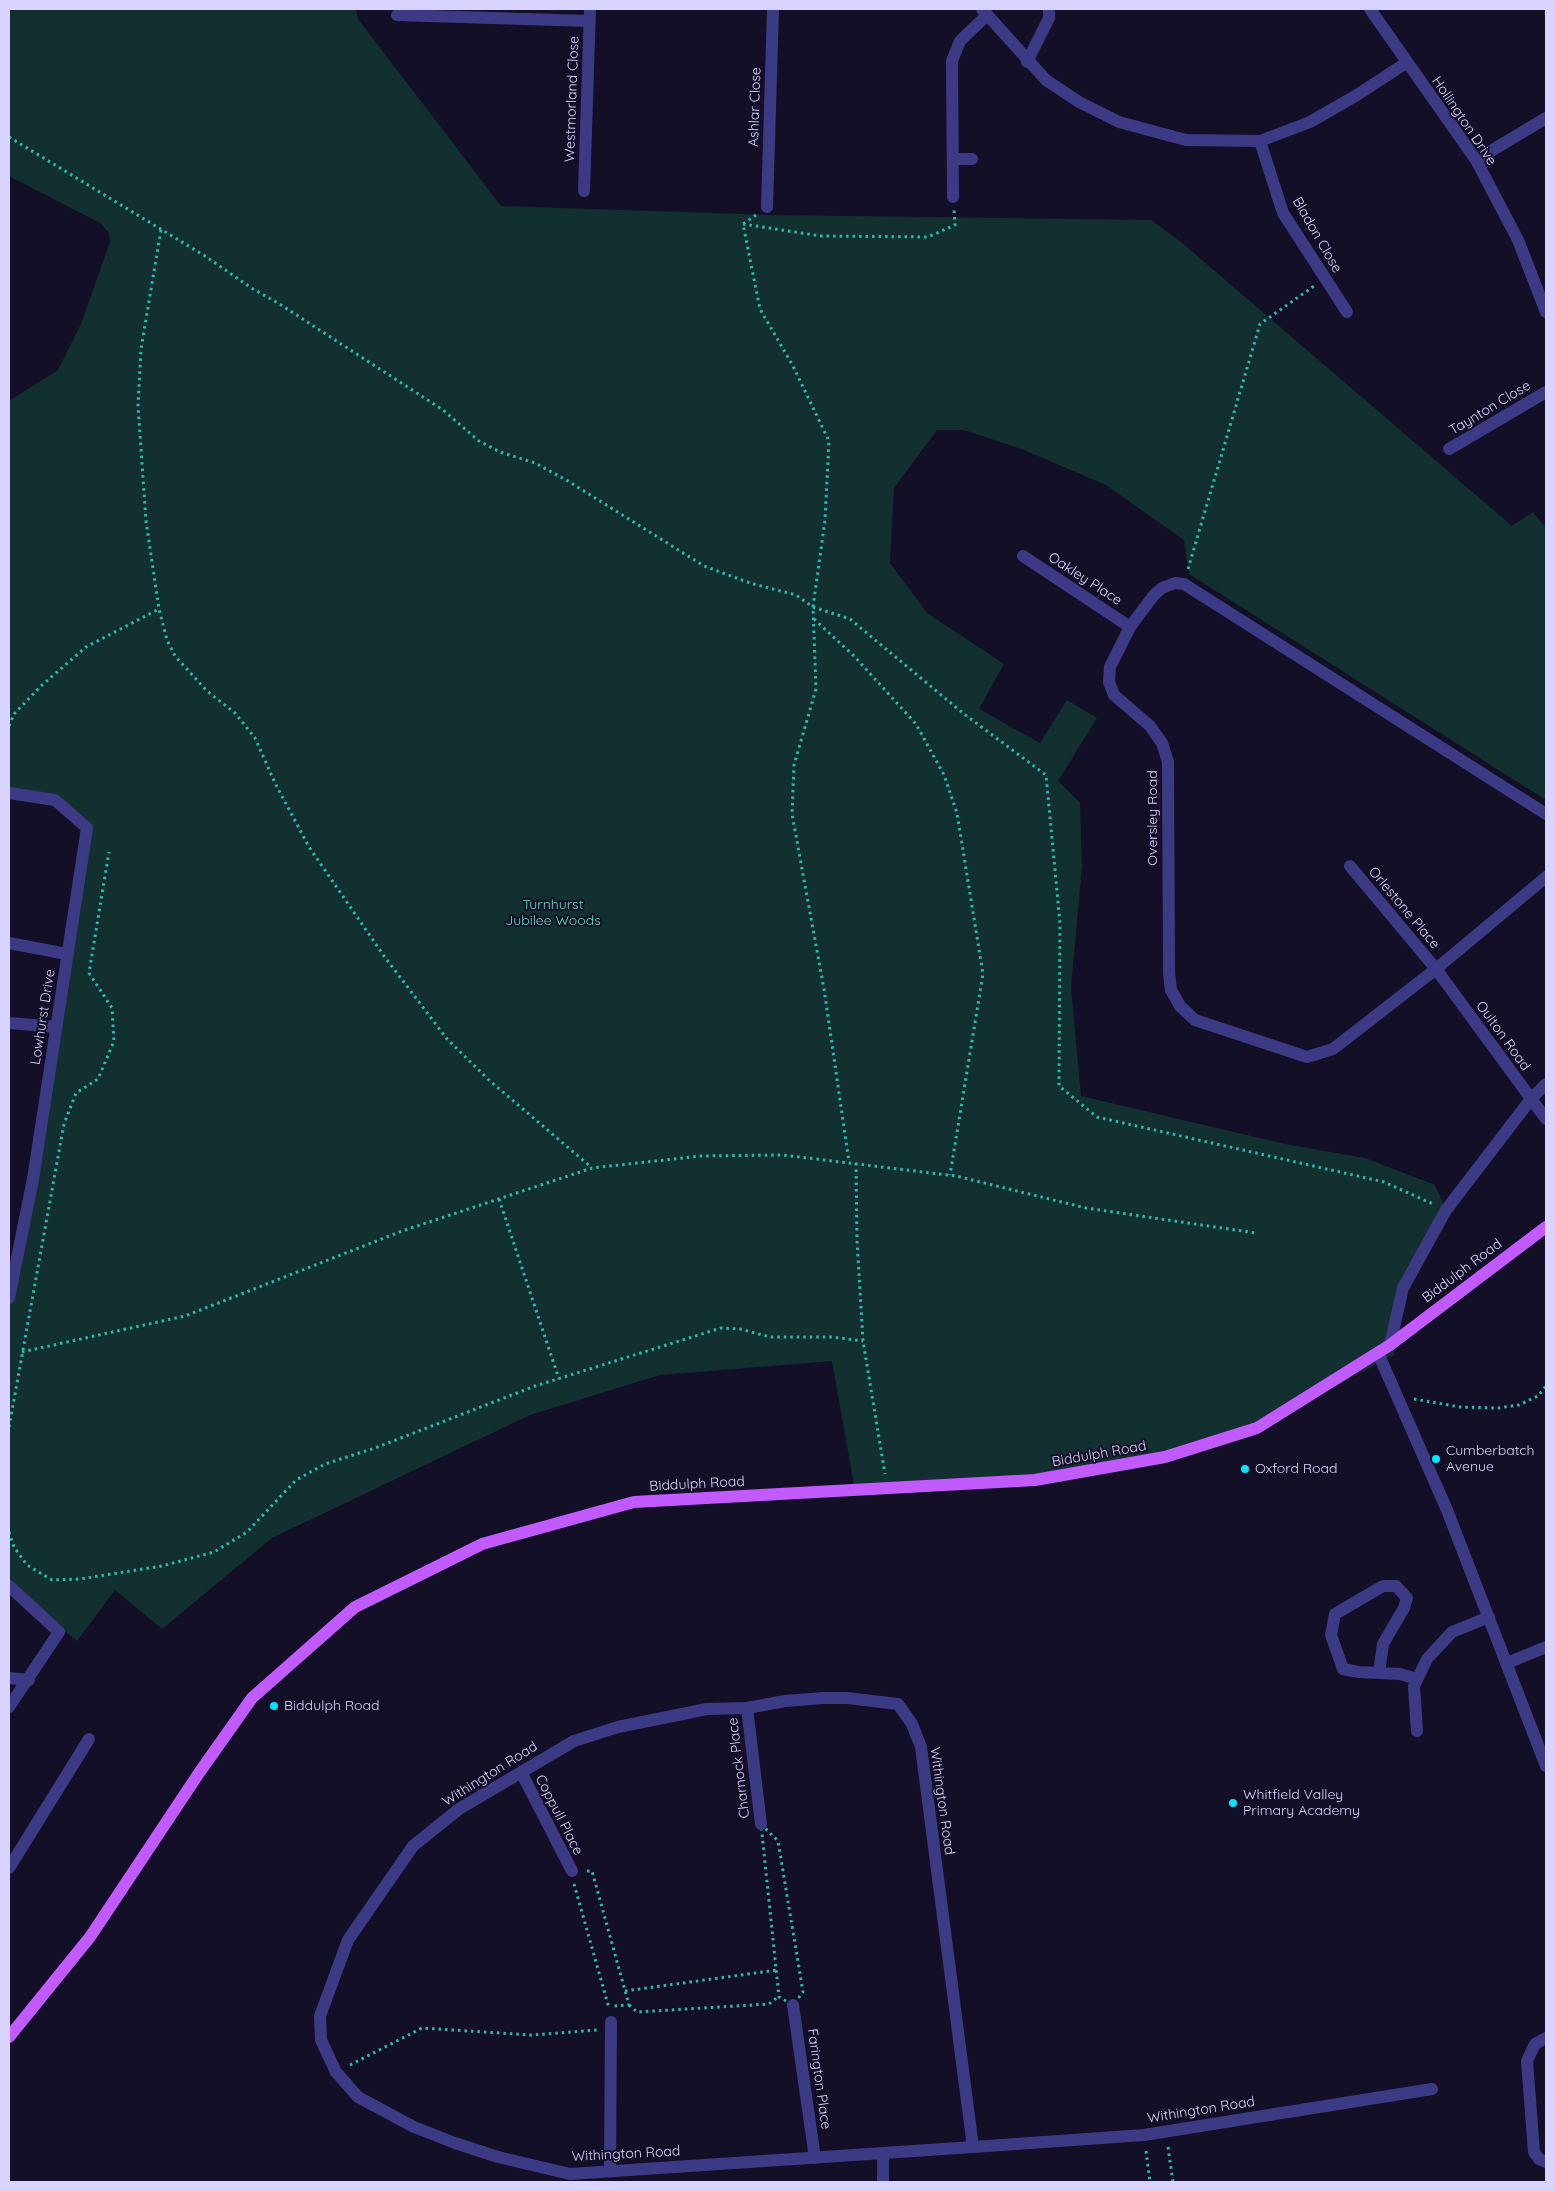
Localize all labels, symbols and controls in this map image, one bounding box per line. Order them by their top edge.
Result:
street label: Westmorland Close [561,36,583,162]
street label: Ashlar Close [745,67,765,147]
street label: Hollington Drive [1428,73,1500,169]
street label: Bladon Close [1289,194,1345,276]
street label: Taynton Close [1446,377,1534,439]
street label: Oakley Place [1045,549,1125,609]
street label: Oversley Road [1145,770,1161,866]
street label: Orlestone Place [1365,864,1443,952]
park label: Turnhurst Jubilee Woods [505,897,601,930]
street label: Lowhurst Drive [27,968,59,1066]
street label: Oulton Road [1472,998,1534,1074]
street label: Biddulph Road [1419,1236,1505,1306]
street label: Biddulph Road [1051,1437,1147,1471]
place label: Cumberbatch Avenue [1446,1443,1535,1475]
marker: Cumberbatch Avenue [1430,1453,1442,1465]
place label: Oxford Road [1255,1461,1337,1477]
marker: Oxford Road [1239,1463,1251,1475]
street label: Biddulph Road [649,1473,745,1495]
place label: Biddulph Road [284,1698,379,1714]
marker: Biddulph Road [268,1700,280,1712]
street label: Charnock Place [724,1717,754,1819]
street label: Withington Road [439,1738,541,1810]
street label: Withington Road [926,1746,958,1856]
street label: Coppull Place [532,1772,586,1858]
place label: Whitfield Valley Primary Academy [1243,1787,1360,1820]
marker: Whitfield Valley Primary Academy [1227,1797,1239,1809]
street label: Farington Place [804,2028,834,2130]
street label: Withington Road [1146,2093,1256,2127]
street label: Withington Road [571,2143,681,2165]

